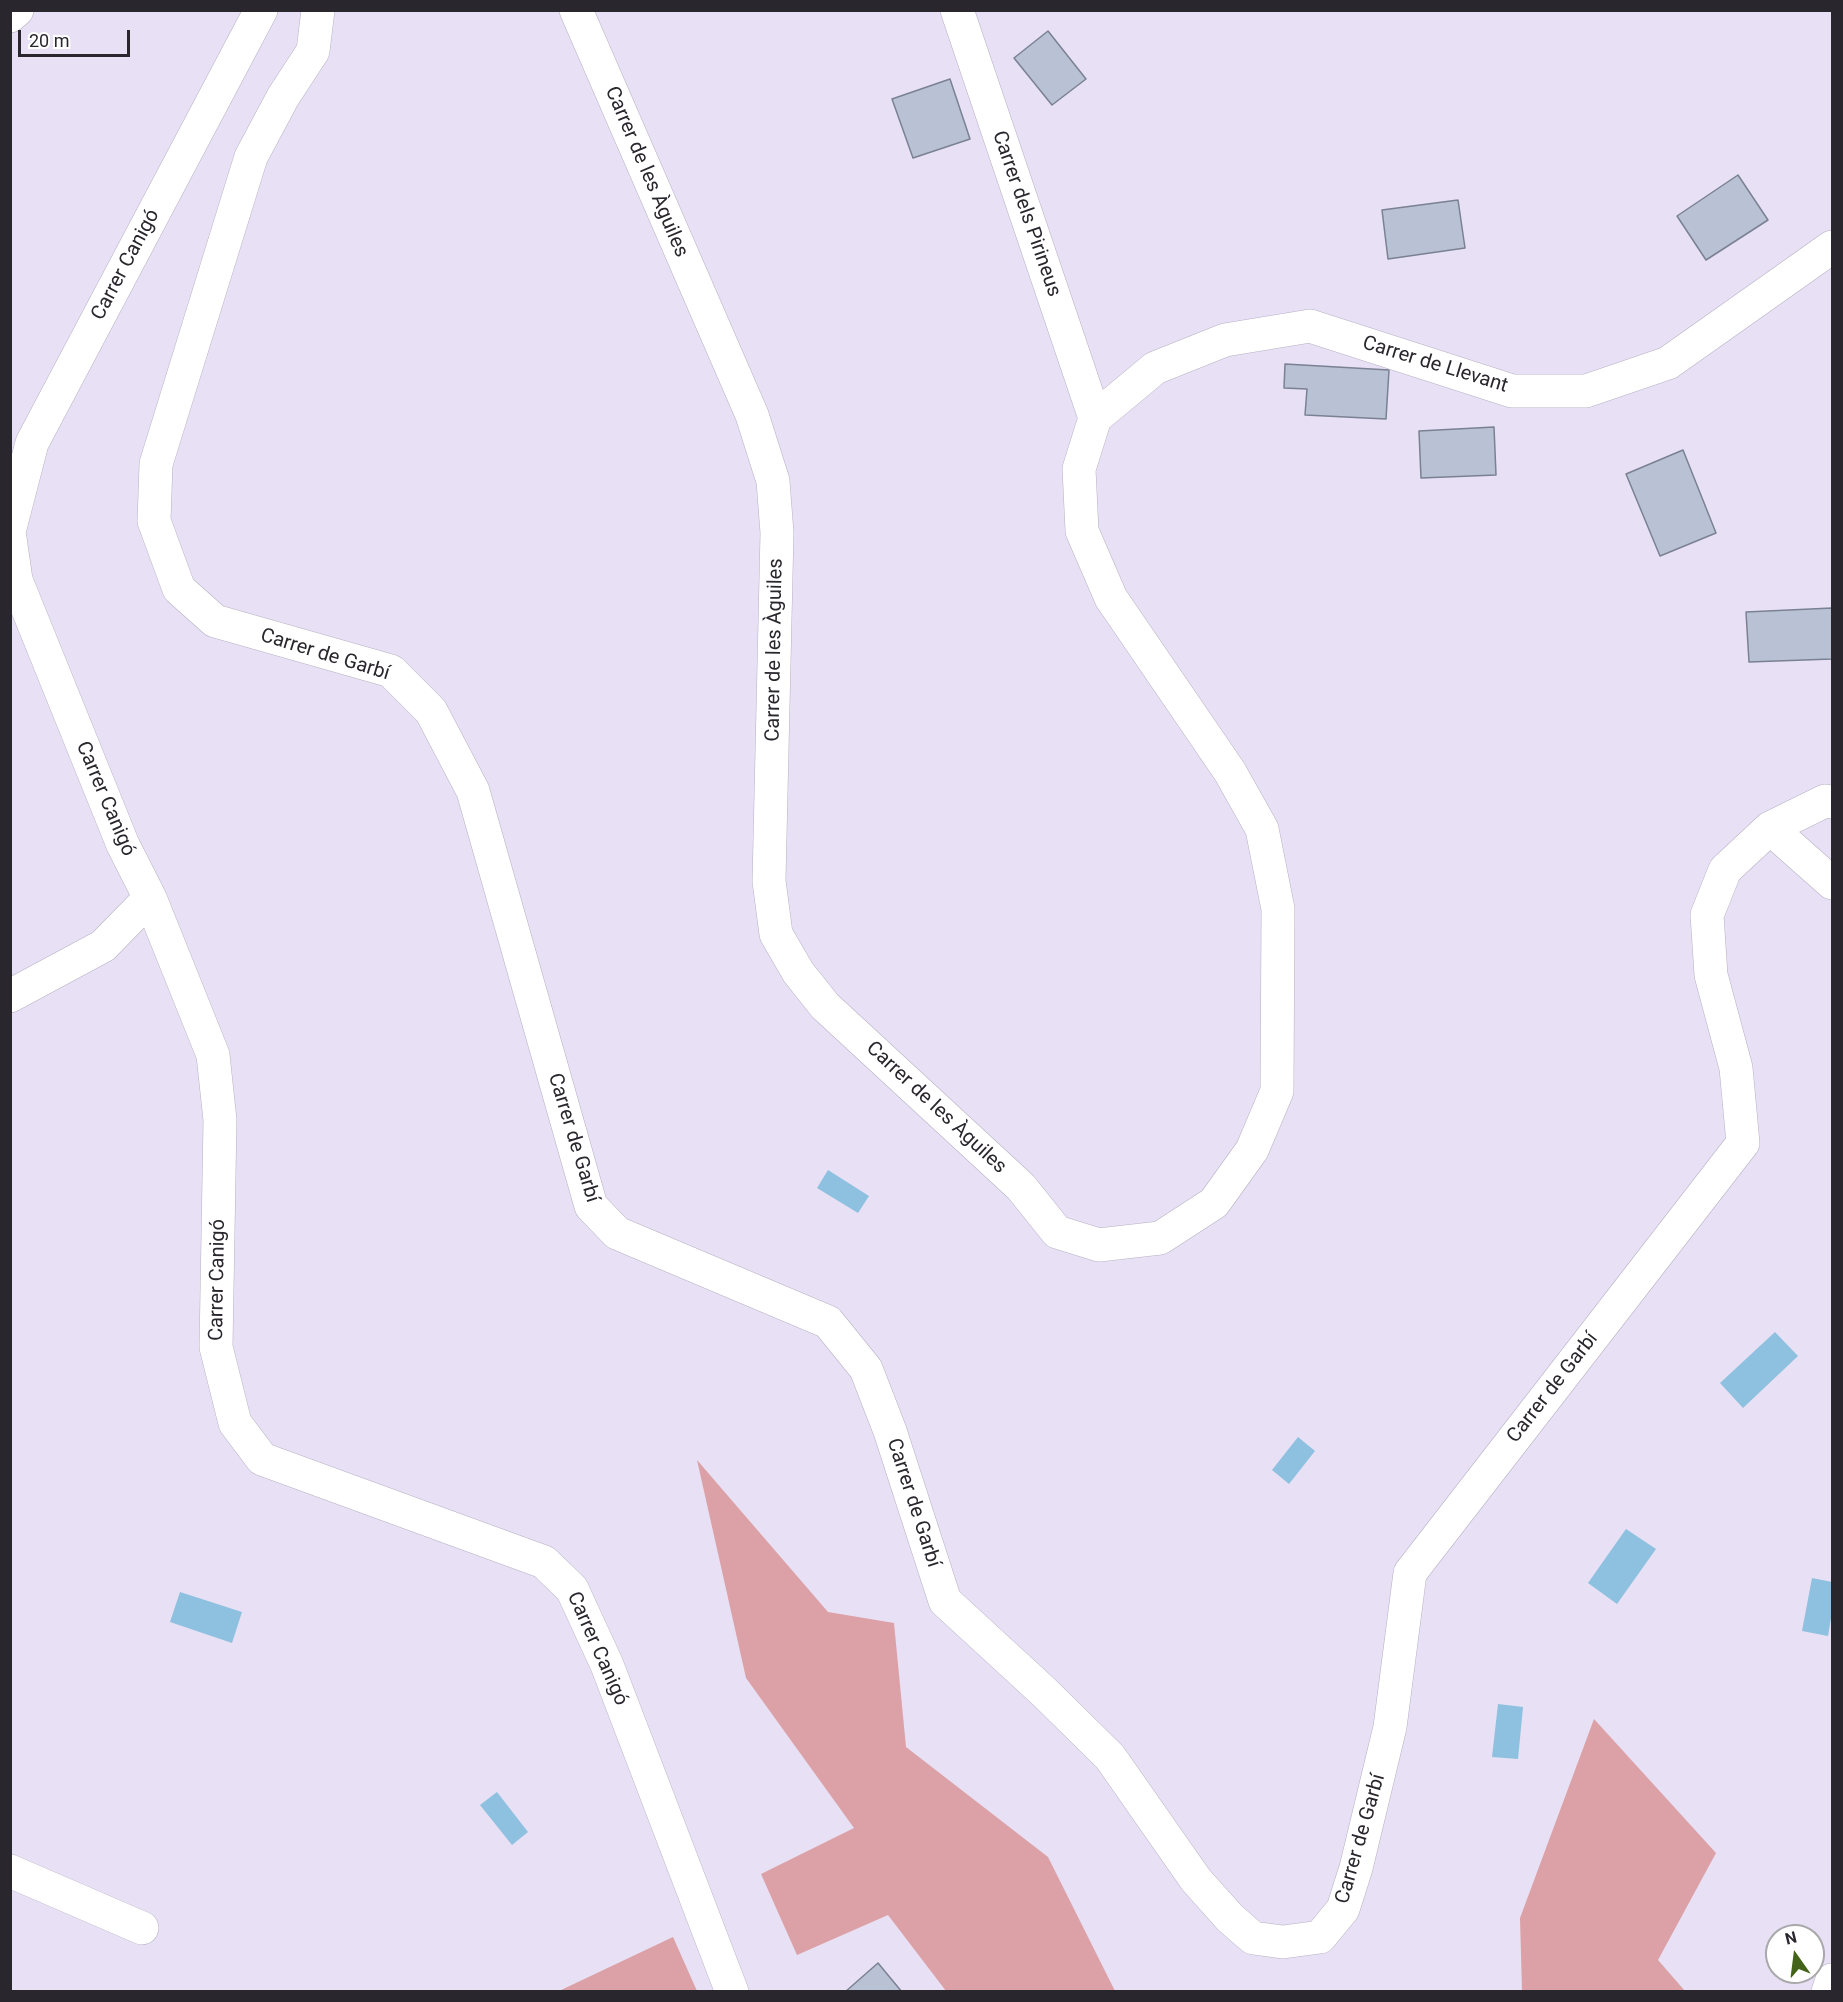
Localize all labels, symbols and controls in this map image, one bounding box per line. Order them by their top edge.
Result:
scale bar [21,18,134,56]
text: 20 m [29,30,69,51]
street label: Carrer de les Àguiles [599,83,693,261]
street label: Carrer dels Pirineus [986,128,1066,300]
street label: Carrer Canigó [87,205,165,325]
street label: Carrer de Llevant [1359,332,1511,398]
street label: Carrer de les Àguiles [761,558,789,742]
street label: Carrer de Garbí [257,624,393,686]
street label: Carrer Canigó [70,738,140,860]
street label: Carrer de les Àguiles [861,1037,1011,1179]
street label: Carrer de Garbí [542,1070,604,1206]
street label: Carrer Canigó [205,1219,231,1341]
street label: Carrer de Garbí [1502,1328,1604,1448]
street label: Carrer de Garbí [881,1436,945,1570]
street label: Carrer Canigó [561,1588,633,1710]
street label: Carrer de Garbí [1331,1771,1391,1907]
north arrow [1765,1924,1825,1984]
text: N [1783,1927,1799,1949]

